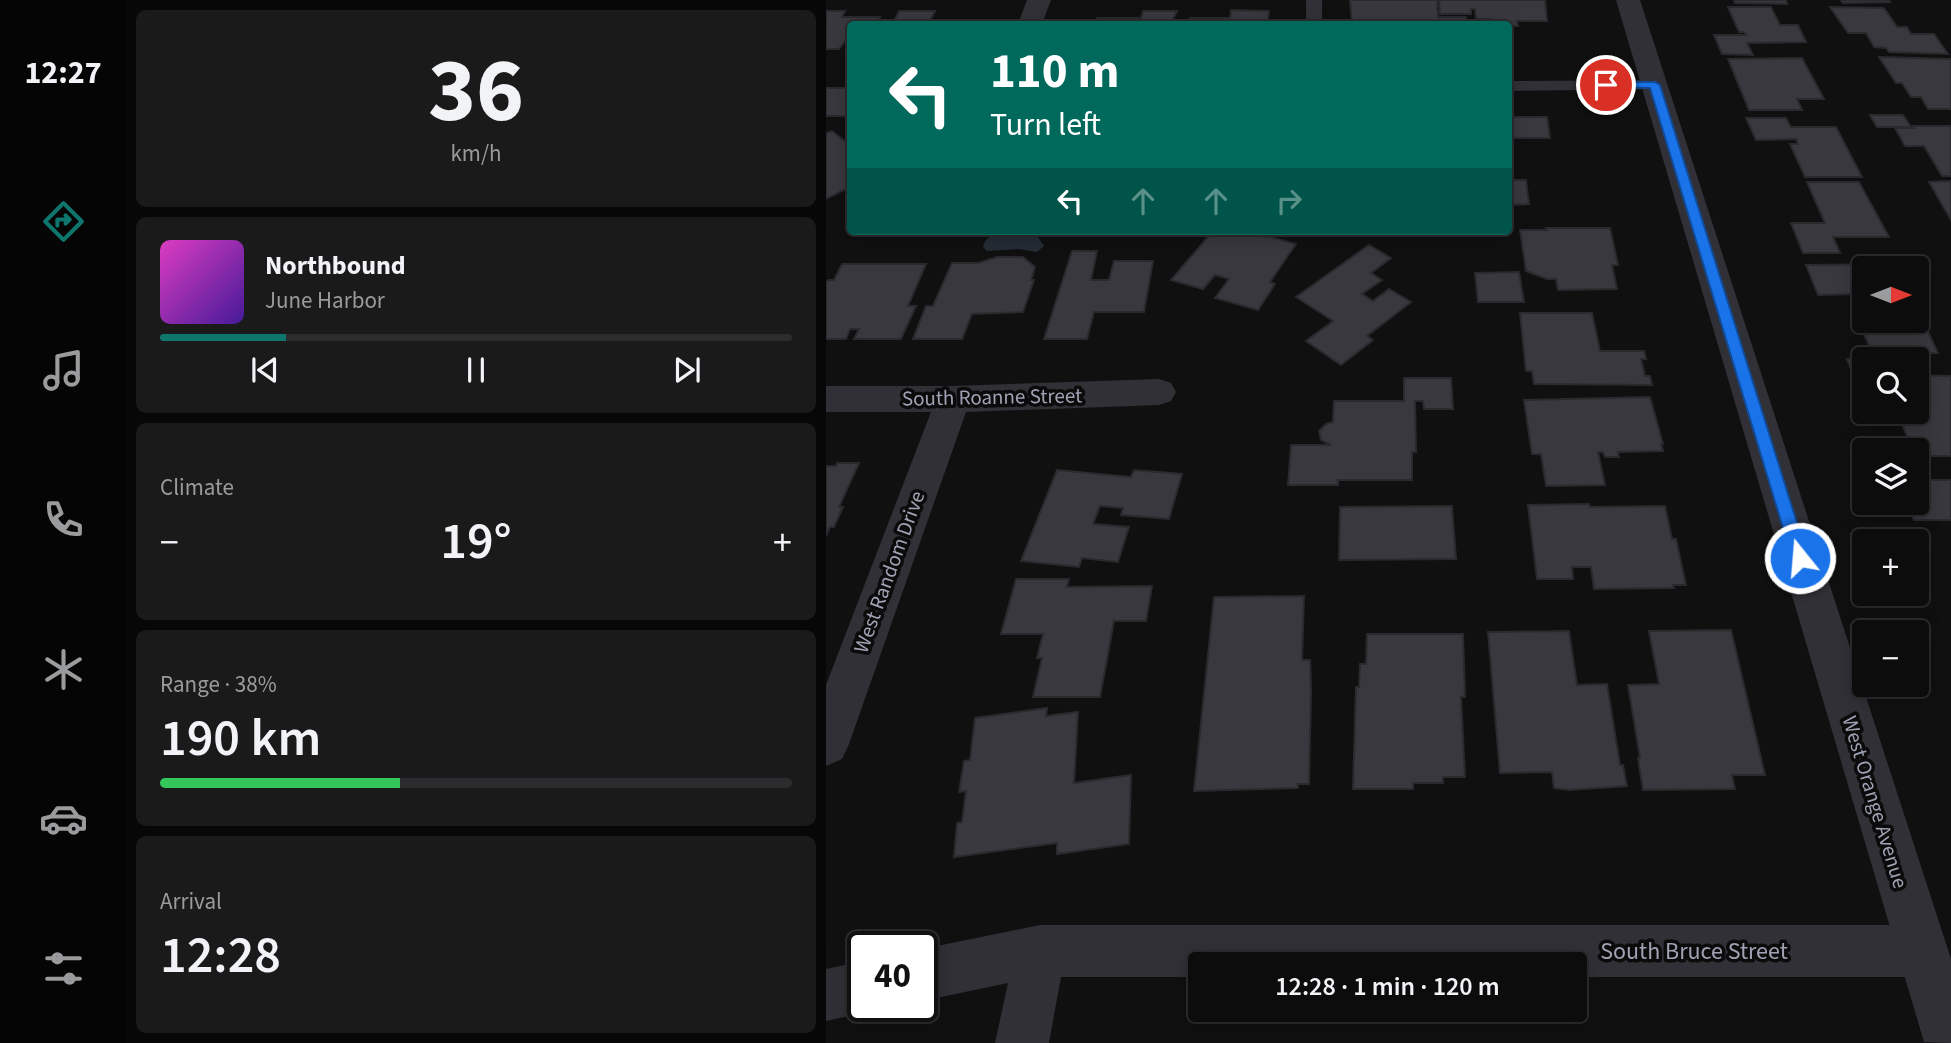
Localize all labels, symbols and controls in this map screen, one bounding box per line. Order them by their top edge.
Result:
text: 36 [428,27,524,156]
text: 110 m [990,37,1119,107]
icon: left [875,49,966,140]
text: 12:27 [24,50,102,96]
pin [1576,55,1636,115]
icon: arrive [1587,66,1625,104]
text: Turn left [990,102,1101,148]
text: km/h [450,137,502,170]
icon: left [1051,182,1089,220]
icon: ahead [1124,182,1162,220]
icon: ahead [1197,182,1235,220]
icon: right [1270,182,1308,220]
icon: directions [39,197,88,246]
text: Northbound [265,247,406,284]
north arrow [1852,256,1928,332]
map controls [1852,256,1929,697]
text: June Harbor [265,284,385,317]
icon: music [39,346,88,395]
button: search [1852,347,1929,424]
icon: previous [246,351,284,389]
icon: pause [457,351,495,389]
icon: next [668,351,706,389]
street label: South Roanne Street [902,380,1082,414]
button: layers [1852,438,1929,515]
text: Climate [160,471,234,504]
street label: West Random Drive [846,487,932,657]
icon: phone [39,495,88,544]
text: 19° [440,505,512,579]
text: − [160,516,179,570]
text: + [773,516,792,570]
position arrow [1763,521,1837,595]
button: + [1852,529,1929,606]
button: − [1852,620,1929,697]
icon: climate [39,645,88,694]
text: Range · 38% [160,668,277,701]
text: 190 km [160,702,321,776]
street label: West Orange Avenue [1834,712,1916,892]
icon: car [39,794,88,843]
text: Arrival [160,885,222,918]
text: 12:28 [160,919,281,993]
speed limit sign: 40 [847,931,938,1022]
street label: South Bruce Street [1600,934,1788,969]
icon: filters [39,944,88,993]
text: 12:28 · 1 min · 120 m [1275,968,1500,1005]

